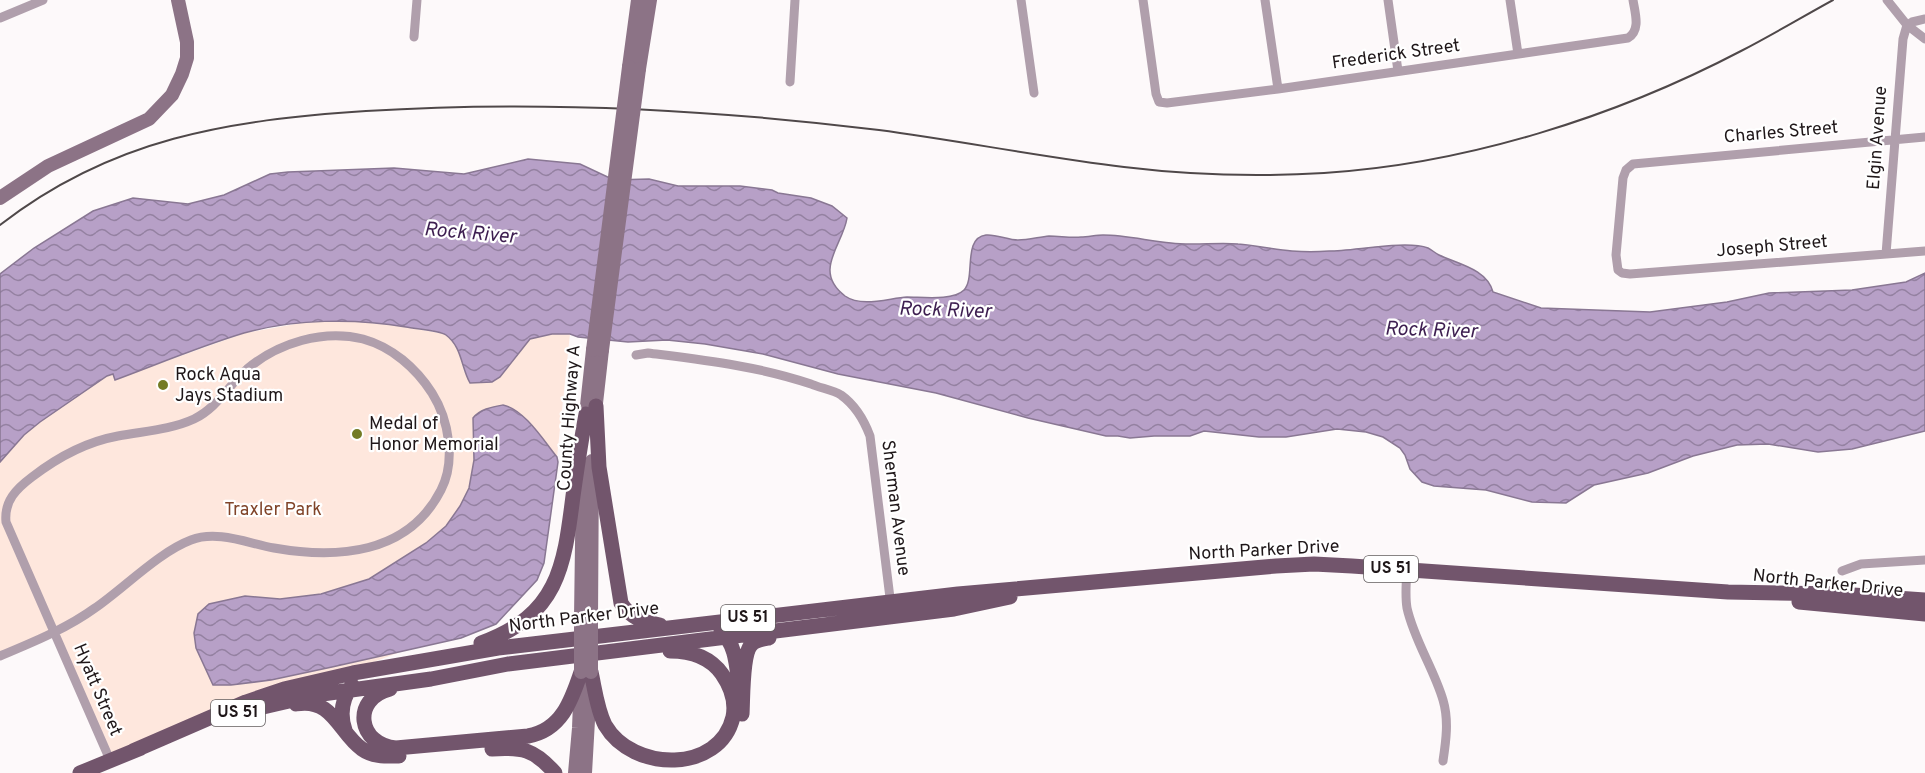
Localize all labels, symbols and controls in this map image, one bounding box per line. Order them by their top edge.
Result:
street label: Frederick Street [1330,35,1462,75]
street label: Elgin Avenue [1863,85,1893,191]
street label: Charles Street [1723,117,1839,149]
water label: Rock River [423,217,519,251]
street label: Joseph Street [1715,231,1829,263]
water label: Rock River [898,296,993,326]
water label: Rock River [1384,316,1479,346]
street label: County Highway A [553,344,587,492]
place label: Rock Aqua Jays Stadium [175,364,283,408]
marker: Rock Aqua Jays Stadium [156,378,170,392]
place label: Medal of Honor Memorial [369,413,499,457]
marker: Medal of Honor Memorial [350,427,364,441]
street label: Sherman Avenue [875,439,915,577]
park label: Traxler Park [224,499,322,522]
street label: North Parker Drive [1188,536,1340,566]
road number: US 51 [1364,556,1418,582]
street label: North Parker Drive [1752,565,1904,603]
street label: North Parker Drive [508,597,660,639]
road number: US 51 [721,605,775,631]
street label: Hyatt Street [67,640,127,740]
road number: US 51 [211,700,265,726]

